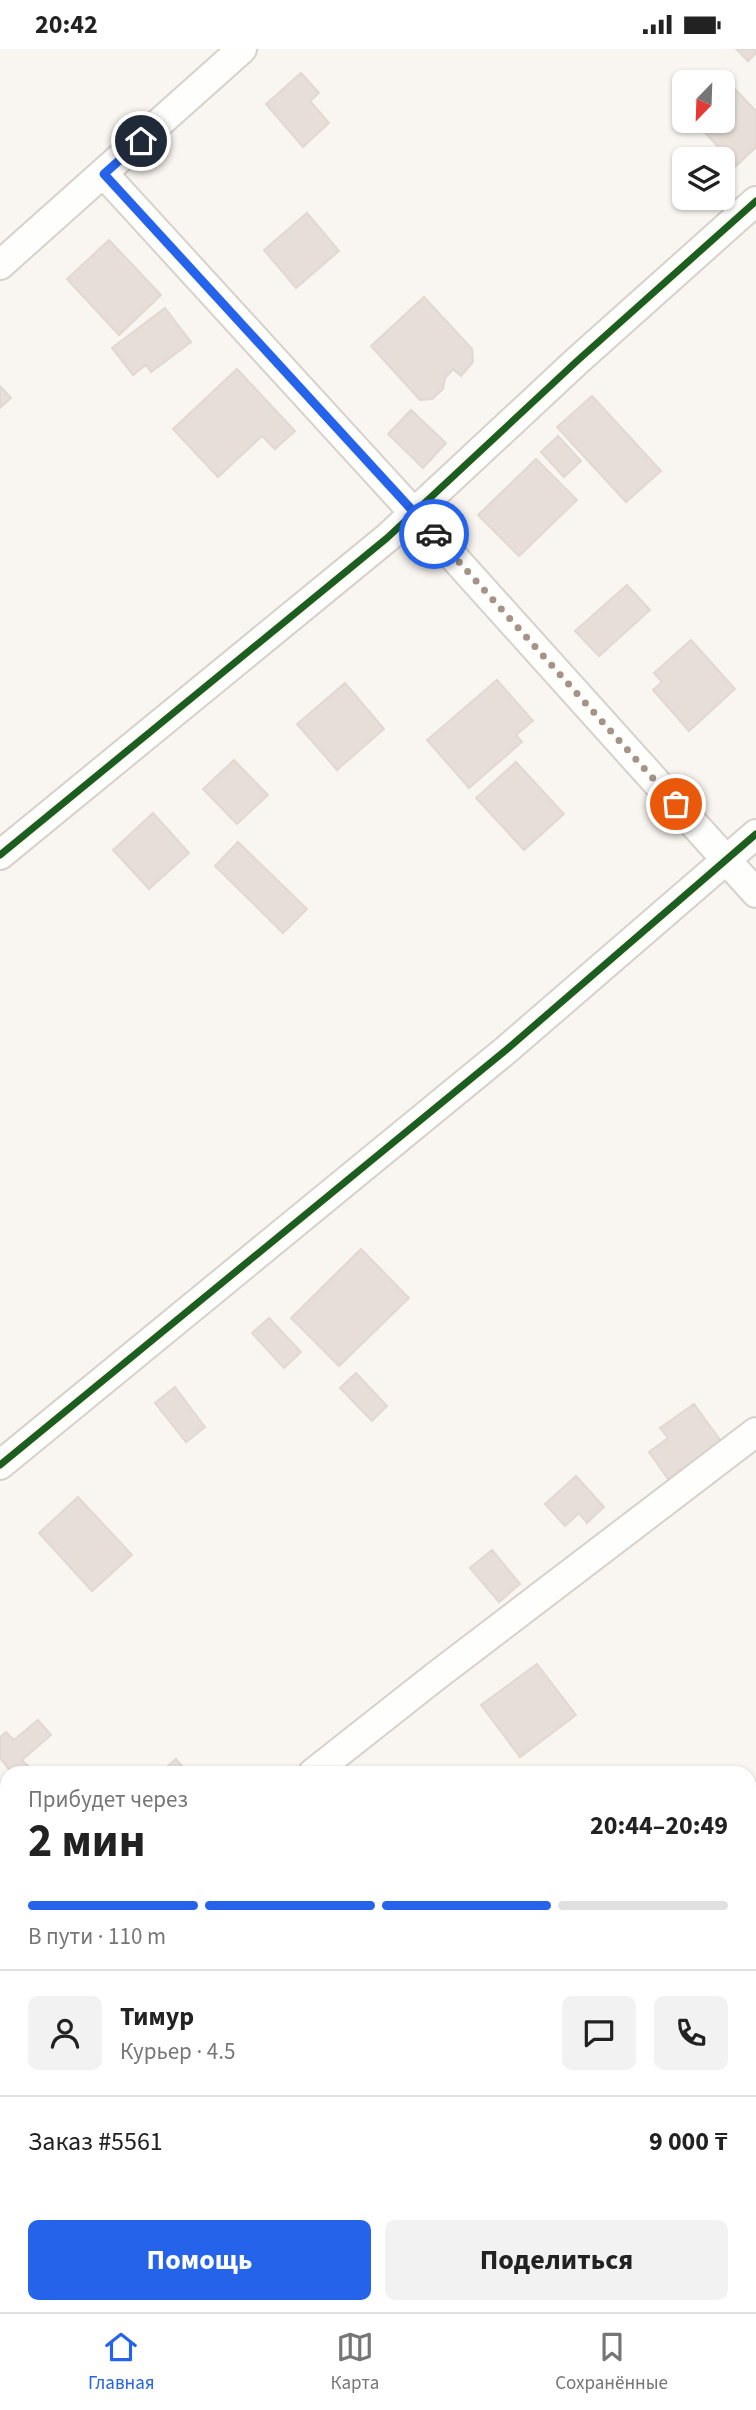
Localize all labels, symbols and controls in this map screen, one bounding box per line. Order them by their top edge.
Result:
text: 20:42 [35,6,98,43]
north arrow [672,70,735,133]
map controls [672,70,735,210]
pin [111,111,171,171]
icon: home [122,122,160,160]
button: layers [672,147,735,210]
courier [399,499,469,569]
icon: car [415,515,453,553]
pin [646,774,706,834]
icon: bag [657,785,695,823]
text: Прибудет через [28,1783,188,1816]
text: 20:44–20:49 [590,1807,728,1844]
text: 2 мин [28,1809,145,1874]
text: В пути · 110 m [28,1920,166,1953]
button: person [28,1996,102,2070]
button: chat [562,1996,636,2070]
button: phone [654,1996,728,2070]
text: Тимур [120,1998,194,2035]
text: Курьер · 4.5 [120,2035,235,2068]
text: Заказ #5561 [28,2123,163,2160]
text: 9 000 ₸ [649,2123,728,2160]
button: Помощь [28,2220,371,2300]
button: Поделиться [385,2220,728,2300]
tab: Главная [88,2328,155,2397]
tab: Карта [331,2328,379,2397]
tab: Сохранённые [555,2328,668,2397]

